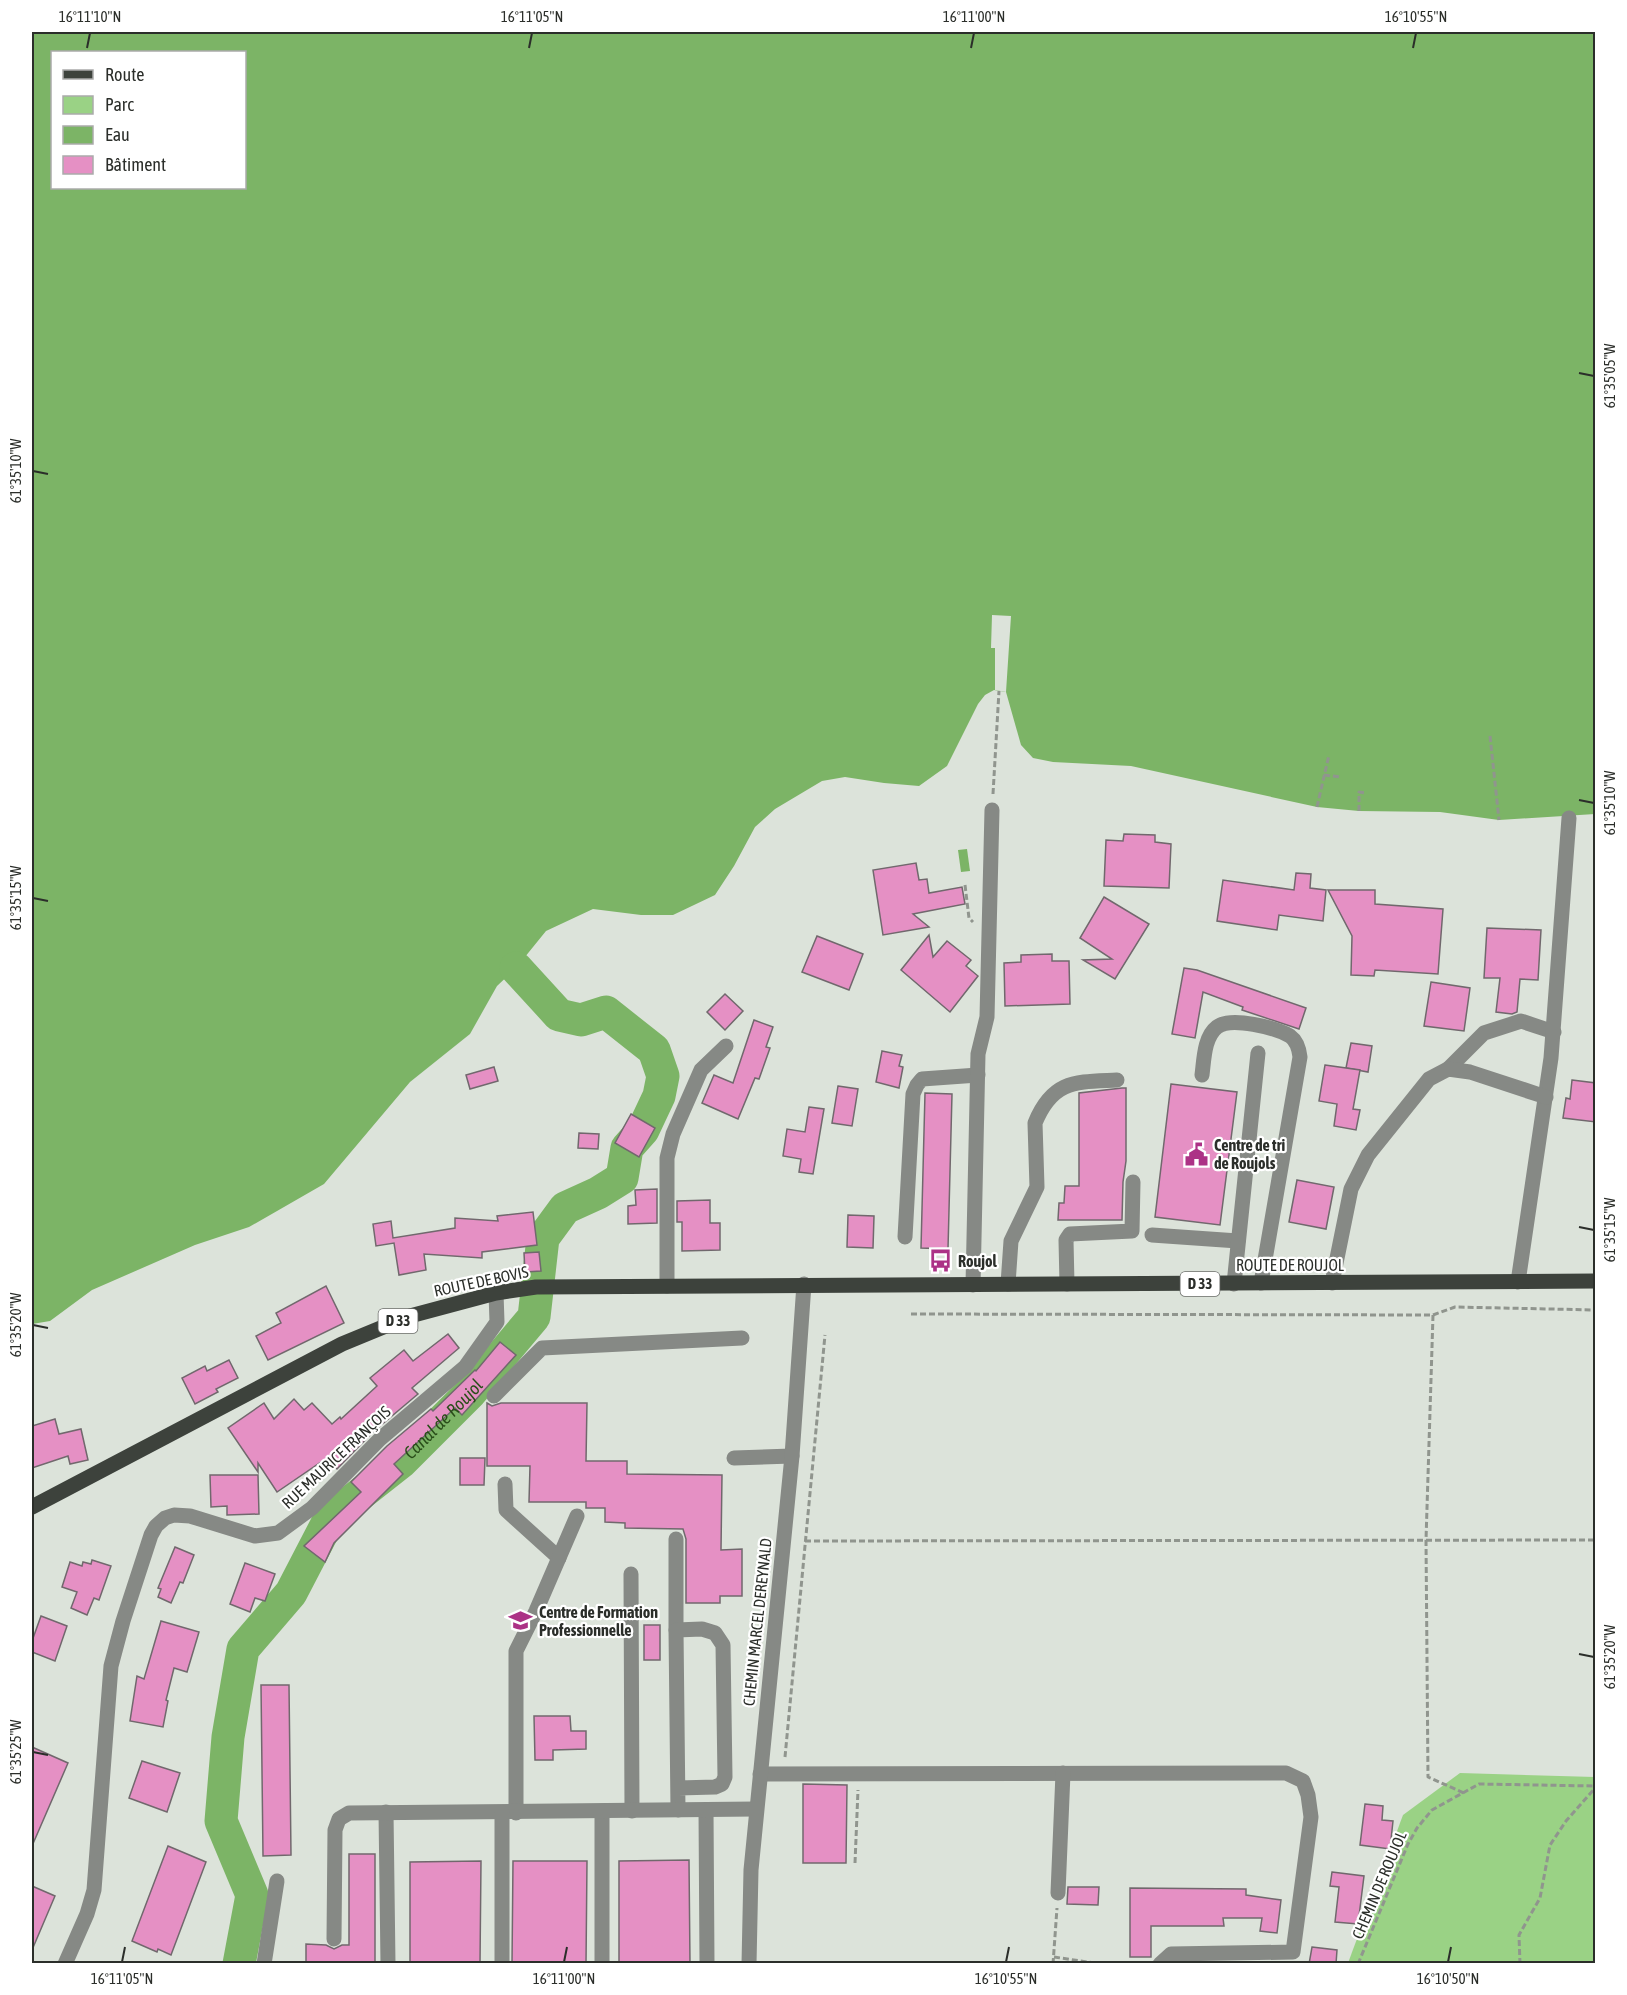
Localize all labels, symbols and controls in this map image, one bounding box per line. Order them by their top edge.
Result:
text: 16°11'10"N [59,8,121,25]
text: 16°11'05"N [501,8,563,25]
text: 16°11'00"N [943,8,1005,25]
text: 16°10'55"N [1385,8,1447,25]
legend [51,51,246,189]
text: Route [105,64,144,85]
text: Parc [105,94,134,115]
text: Eau [105,124,130,145]
text: Bâtiment [105,154,166,175]
text: 61°35'05"W [1601,344,1618,408]
text: 61°35'10"W [7,439,24,503]
text: 61°35'10"W [1601,771,1618,835]
text: 61°35'15"W [7,866,24,930]
place label: Centre de tri de Roujols [1214,1136,1285,1172]
public building icon: Centre de tri de Roujols [1183,1141,1209,1167]
text: 61°35'15"W [1601,1198,1618,1262]
bus stop icon: Roujol [927,1248,953,1274]
place label: Roujol [958,1252,997,1270]
street label: ROUTE DE ROUJOL [1236,1256,1345,1274]
street label: ROUTE DE BOVIS [432,1262,530,1300]
road number: D 33 [1180,1272,1220,1296]
text: 61°35'20"W [7,1293,24,1357]
road number: D 33 [378,1309,418,1333]
water label: Canal de Roujol [399,1375,487,1463]
street label: RUE MAURICE FRANÇOIS [278,1402,395,1513]
street label: CHEMIN MARCEL DEREYNALD [739,1537,775,1707]
place label: Centre de Formation Professionnelle [539,1603,658,1639]
school or university icon: Centre de Formation Professionnelle [508,1608,534,1634]
text: 61°35'20"W [1601,1625,1618,1689]
text: 61°35'25"W [7,1720,24,1784]
street label: CHEMIN DE ROUJOL [1348,1828,1410,1941]
text: 16°11'05"N [91,1970,153,1987]
text: 16°11'00"N [533,1970,595,1987]
text: 16°10'55"N [975,1970,1037,1987]
text: 16°10'50"N [1417,1970,1479,1987]

